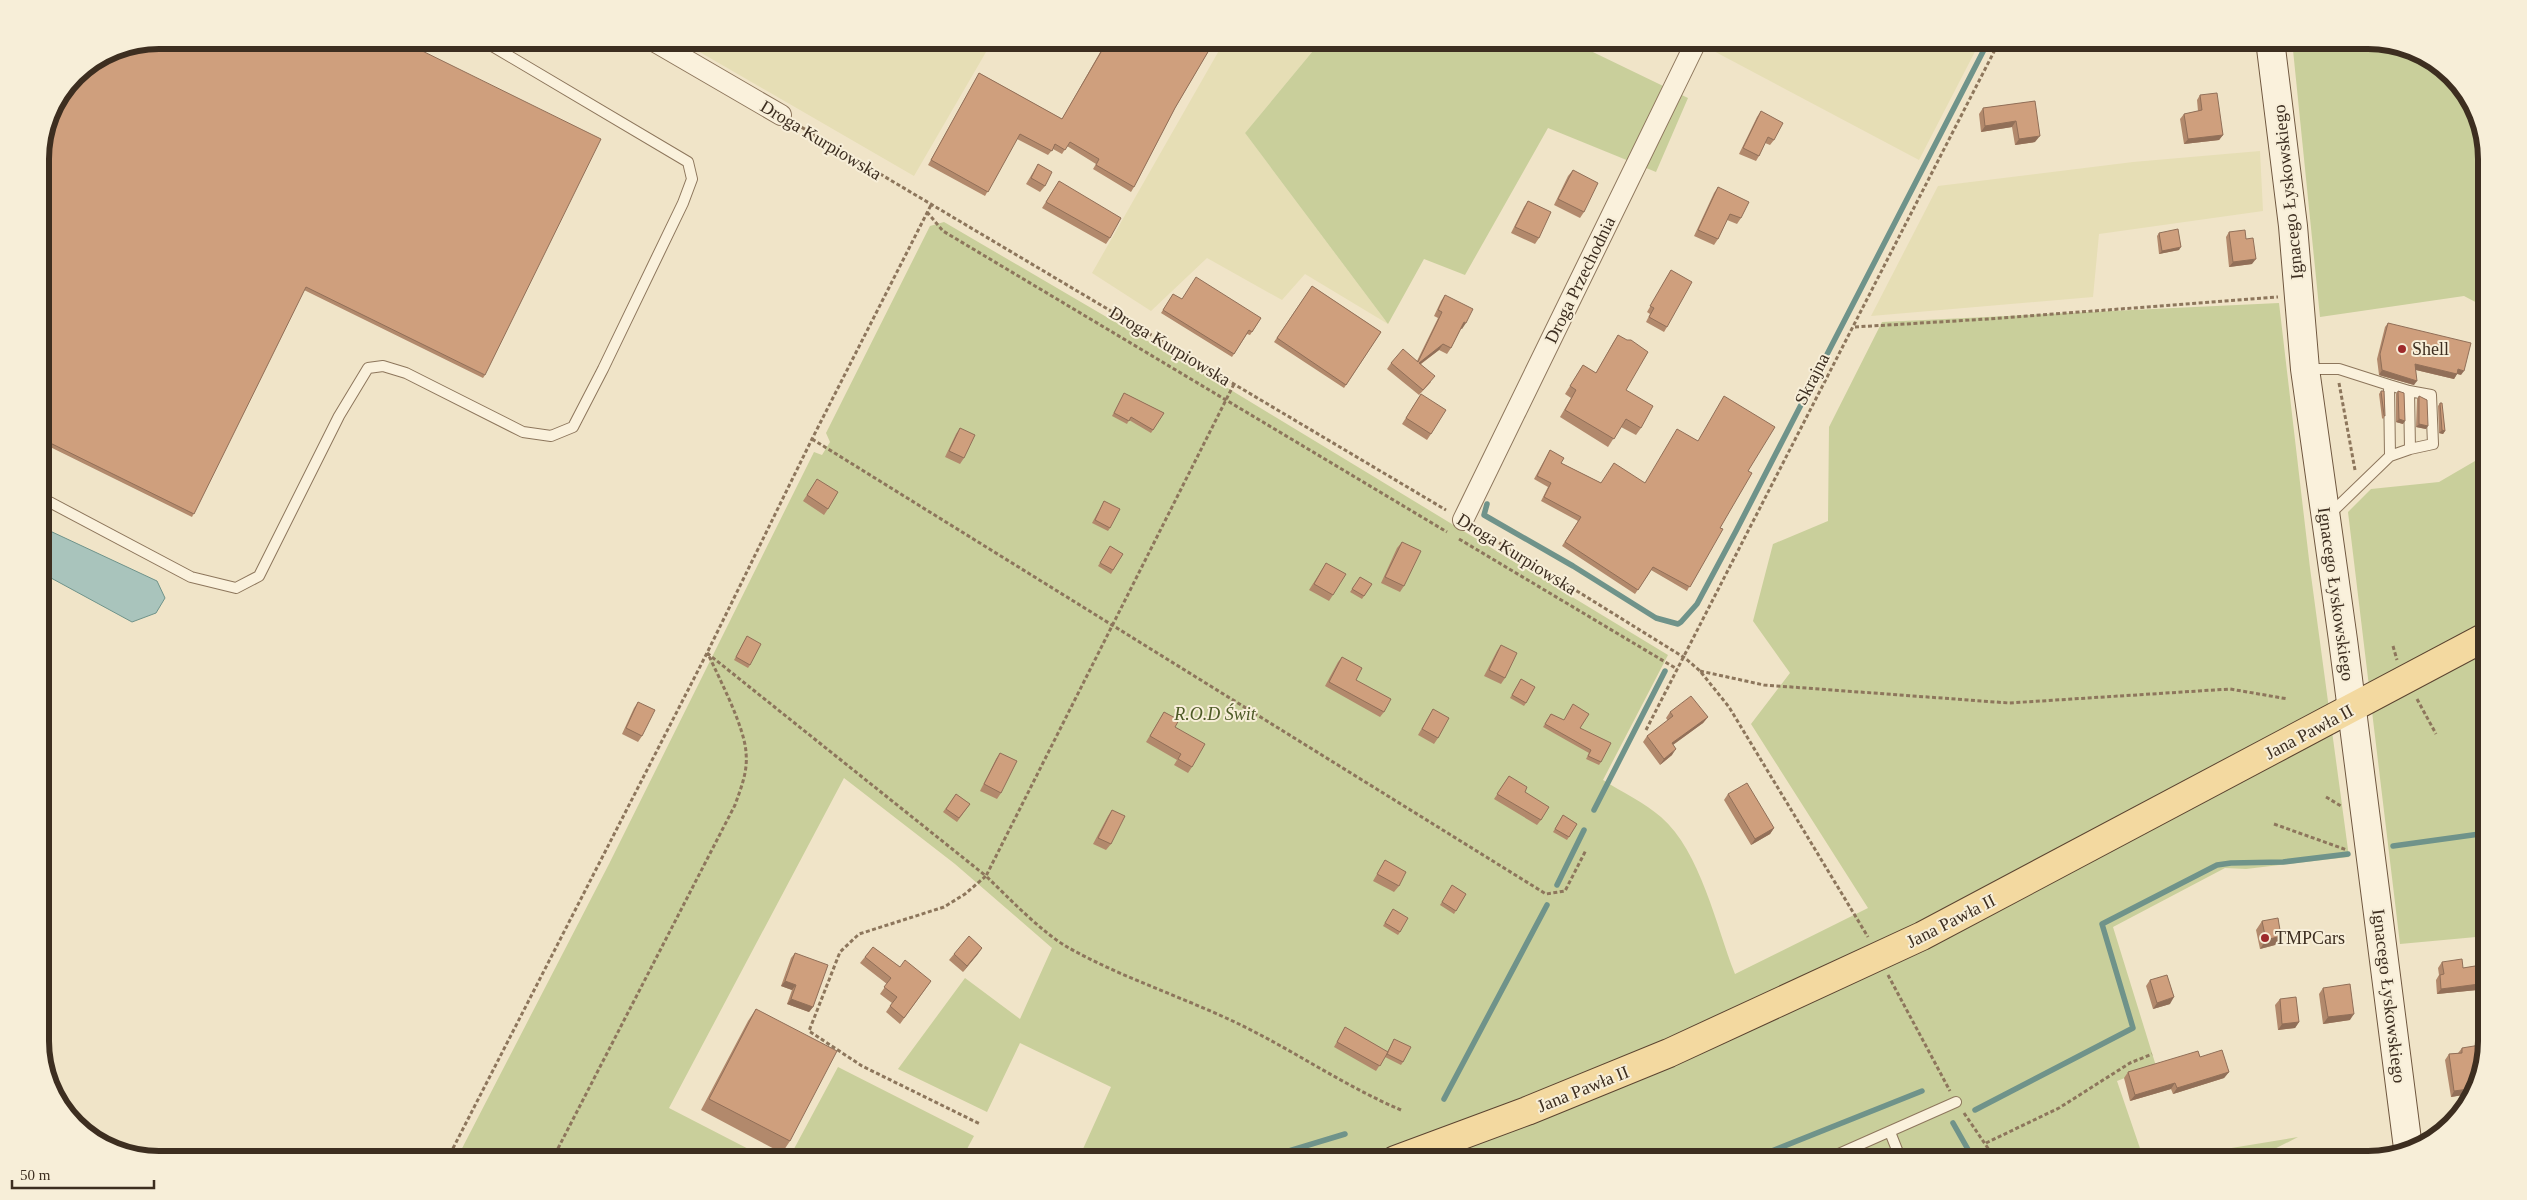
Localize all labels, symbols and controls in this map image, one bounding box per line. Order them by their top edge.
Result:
street label: Droga Kurpiowska [757,96,885,184]
street label: Ignacego Łyskowskiego [2269,104,2307,280]
street label: Droga Przechodnia [1541,213,1619,347]
street label: Droga Kurpiowska [1106,302,1234,390]
place label: Shell [2412,339,2449,359]
marker: Shell [2396,343,2408,355]
street label: Skrajna [1791,350,1833,408]
street label: Ignacego Łyskowskiego [2314,506,2358,682]
street label: Droga Kurpiowska [1453,509,1581,599]
street label: Jana Pawła II [2261,700,2357,764]
park label: R.O.D Świt [1173,703,1257,724]
street label: Jana Pawła II [1903,890,1999,952]
street label: Ignacego Łyskowskiego [2368,908,2410,1084]
place label: TMPCars [2275,928,2345,948]
marker: TMPCars [2259,932,2271,944]
street label: Jana Pawła II [1534,1062,1632,1116]
scale bar [12,1158,155,1190]
text: 50 m [20,1167,51,1183]

